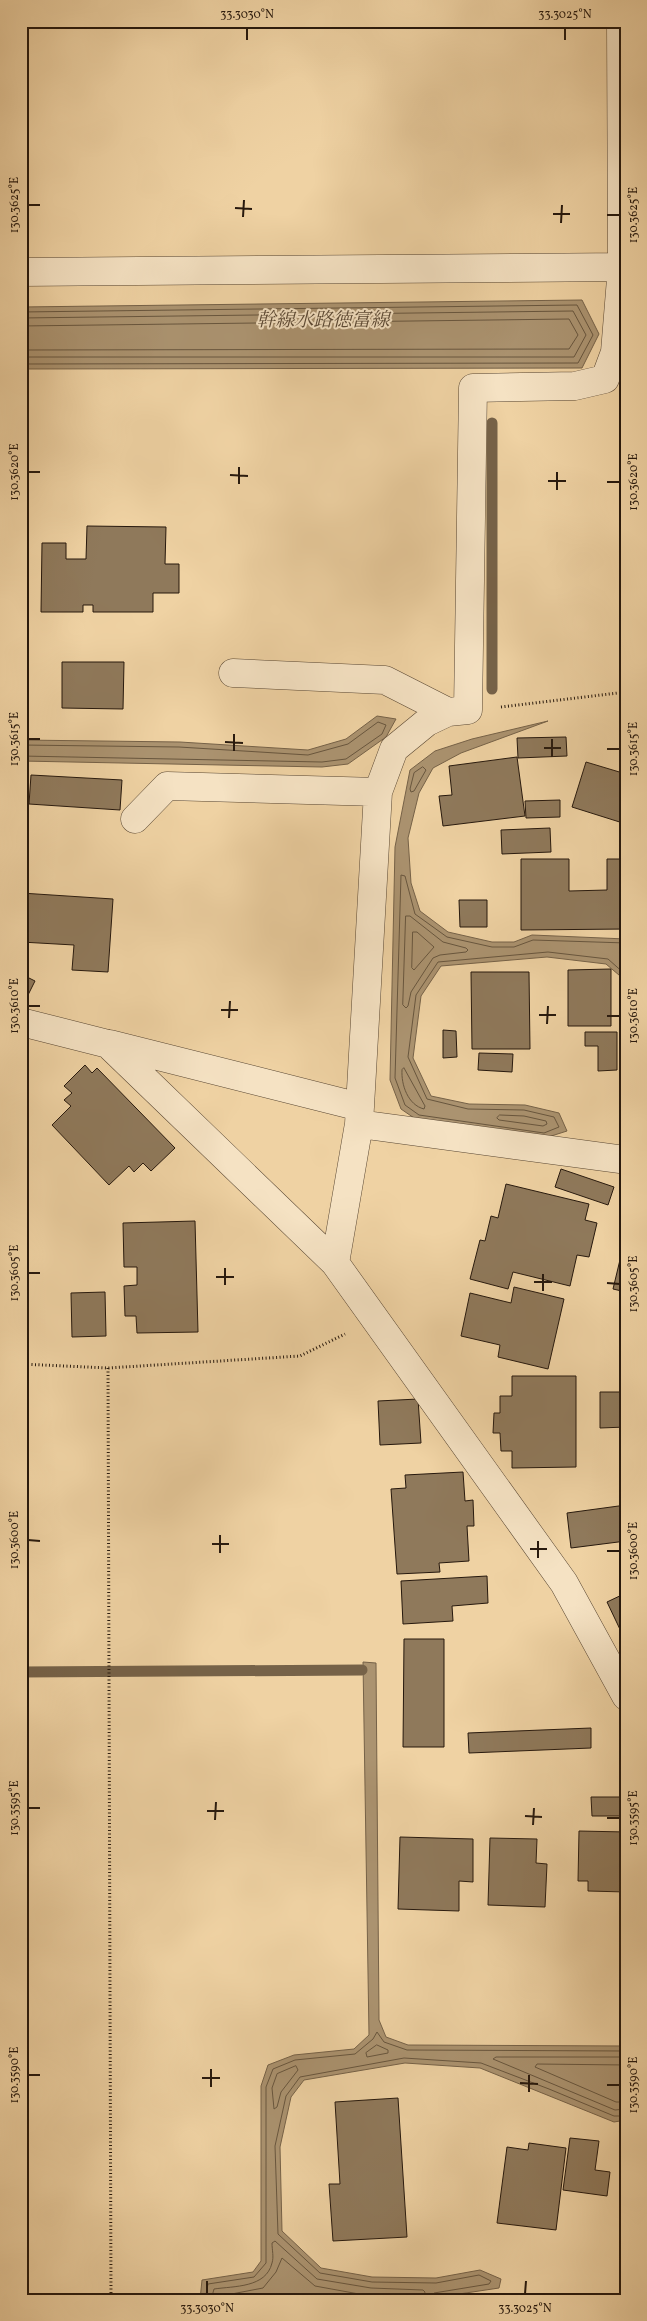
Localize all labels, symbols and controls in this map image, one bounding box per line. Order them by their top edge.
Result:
text: 33.3030°N [220,7,274,23]
text: 33.3025°N [538,7,592,23]
text: 130.3625°E [7,177,23,233]
text: 130.3625°E [626,187,642,243]
water label: 幹線水路徳富線 [256,308,391,334]
text: 130.3620°E [7,443,23,501]
text: 130.3620°E [626,453,642,511]
text: 130.3615°E [7,712,23,766]
text: 130.3615°E [626,722,642,776]
text: 130.3610°E [7,978,23,1034]
text: 130.3610°E [626,988,642,1044]
text: 130.3605°E [7,1245,23,1301]
text: 130.3605°E [626,1256,642,1312]
text: 130.3600°E [7,1511,23,1569]
text: 130.3600°E [626,1522,642,1580]
text: 130.3595°E [7,1780,23,1836]
text: 130.3595°E [626,1790,642,1846]
text: 130.3590°E [7,2047,23,2103]
text: 130.3590°E [626,2057,642,2113]
text: 33.3030°N [180,2301,234,2317]
text: 33.3025°N [498,2301,552,2317]

